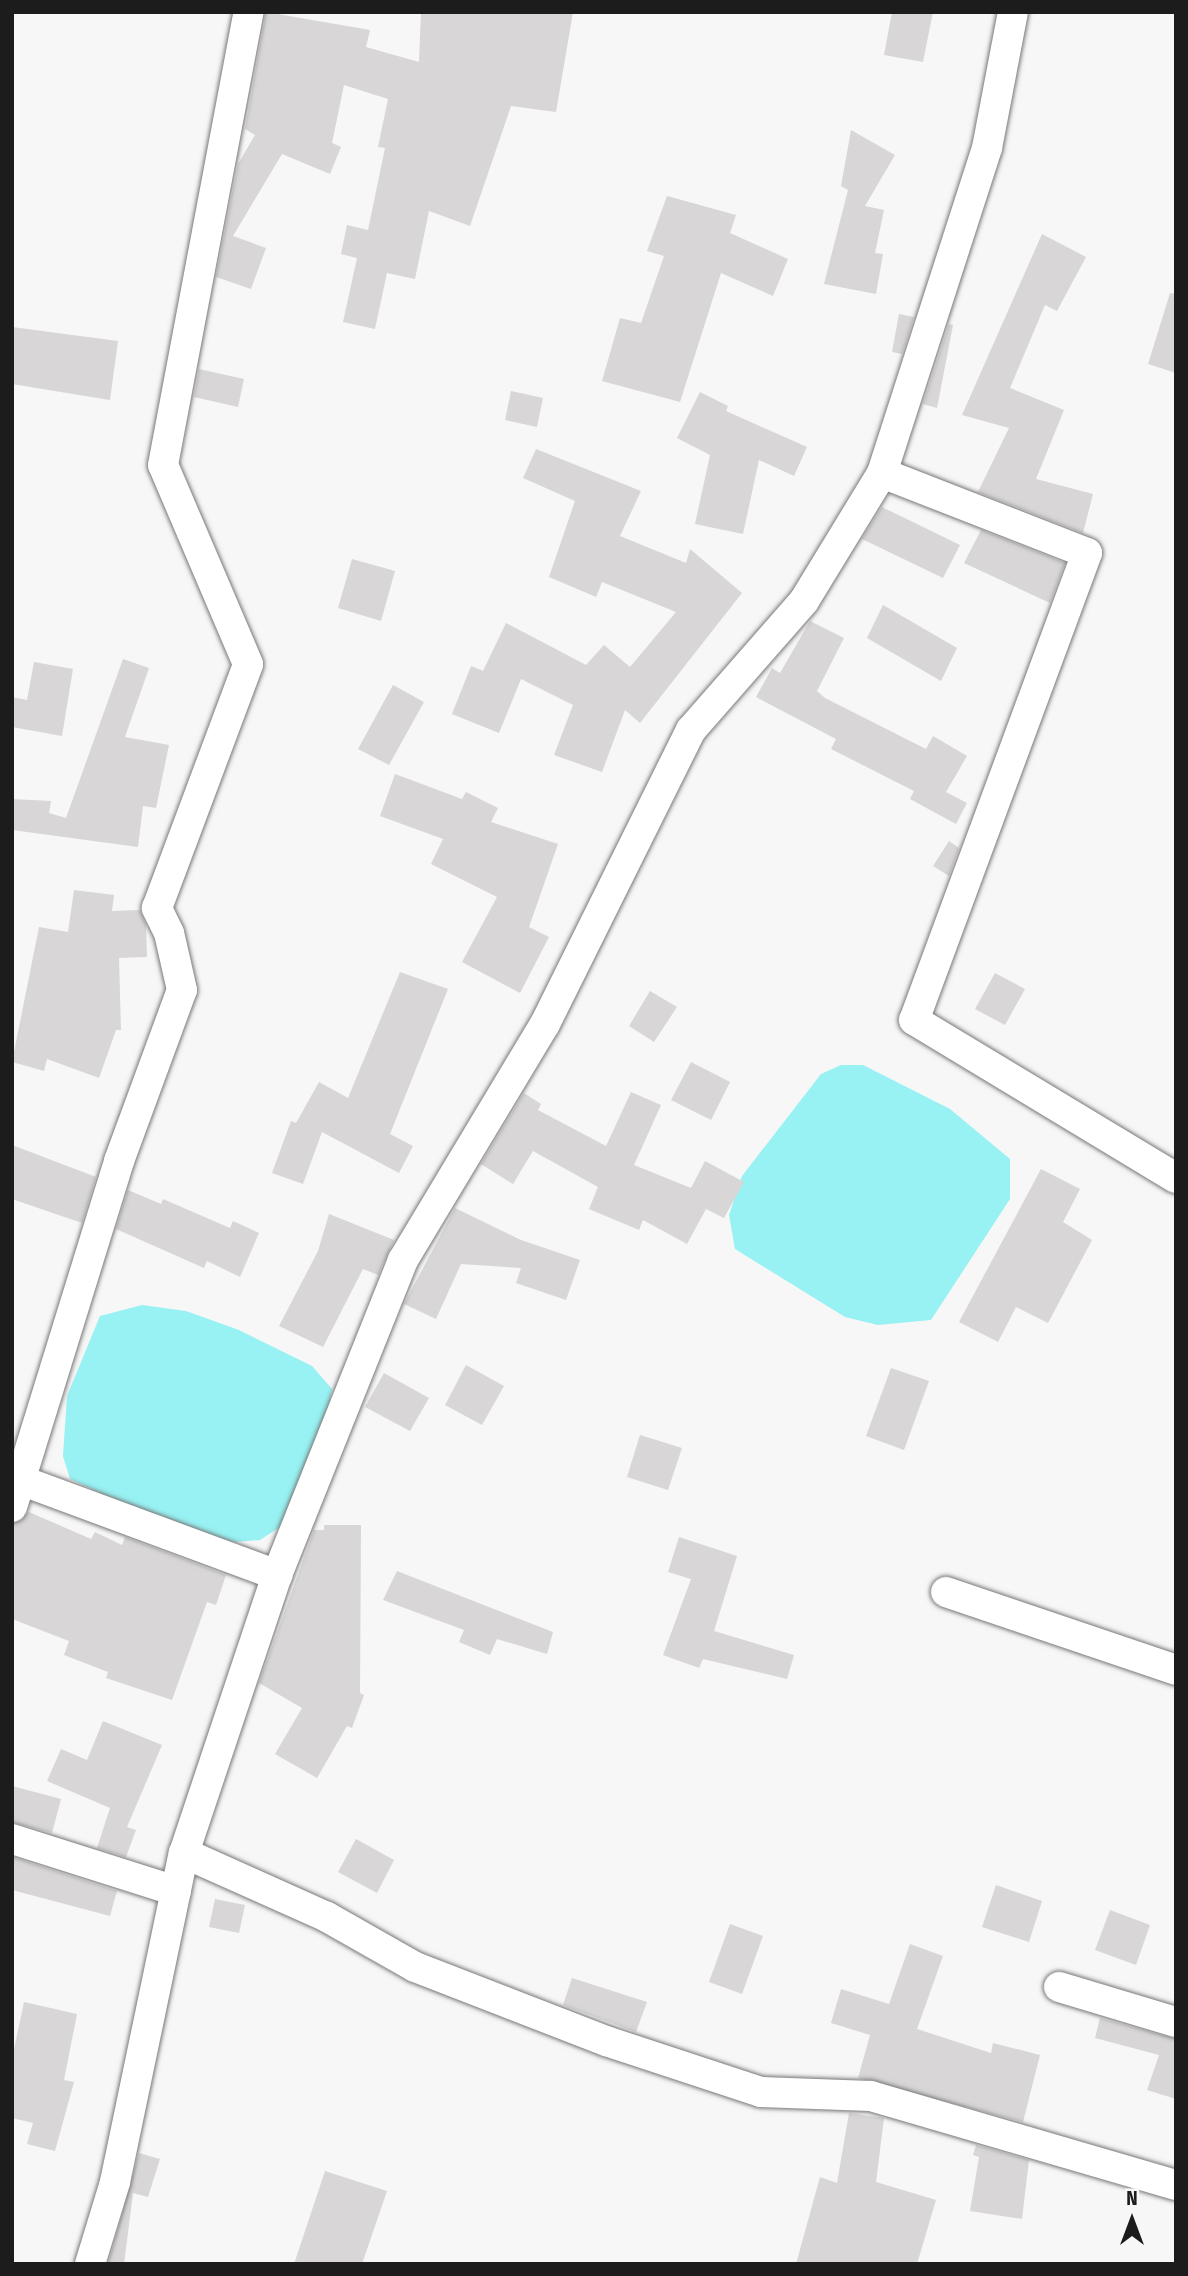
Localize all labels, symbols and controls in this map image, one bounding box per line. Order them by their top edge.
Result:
north arrow [1097,2185,1167,2255]
text: N [1126,2187,1138,2210]

